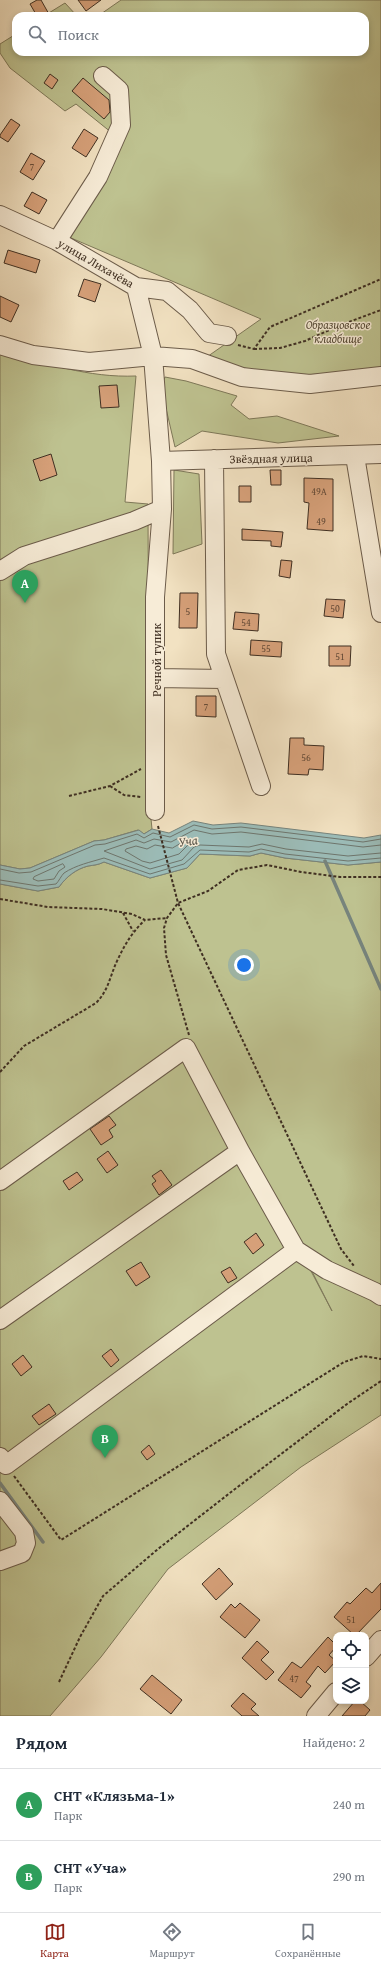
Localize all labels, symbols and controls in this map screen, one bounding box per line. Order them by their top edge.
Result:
search box [12,12,369,56]
icon: search [26,23,48,45]
text: Поиск [58,24,99,45]
house number: 7 [30,159,35,174]
street label: улица Лихачёва [54,234,137,292]
park label: Образцовское кладбище [306,316,370,347]
street label: Звёздная улица [229,449,313,467]
house number: 49А [311,484,327,499]
house number: 49 [316,514,326,529]
pin: A [12,570,38,603]
house number: 50 [330,601,340,616]
house number: 5 [186,604,191,619]
house number: 54 [241,615,251,630]
street label: Речной тупик [148,623,165,697]
house number: 55 [261,641,271,656]
house number: 51 [335,649,345,664]
house number: 7 [204,699,209,714]
house number: 56 [301,750,311,765]
water label: Уча [177,830,199,852]
your location [234,955,254,975]
pin: B [92,1425,118,1458]
house number: 51 [346,1612,356,1627]
map controls [333,1632,369,1704]
button: locate [333,1632,369,1668]
button: layers [333,1668,369,1704]
house number: 47 [289,1671,299,1686]
text: Рядом [16,1730,67,1755]
text: Найдено: 2 [303,1733,365,1752]
text: СНТ «Клязьма-1» [54,1785,175,1806]
text: A [25,1795,33,1814]
text: 240 m [333,1795,365,1814]
text: Парк [54,1806,82,1825]
text: СНТ «Уча» [54,1857,127,1878]
text: B [25,1867,33,1886]
text: 290 m [333,1867,365,1886]
text: Парк [54,1878,82,1897]
tab: Карта [40,1921,69,1961]
tab: Маршрут [149,1921,194,1961]
tab: Сохранённые [275,1921,341,1961]

